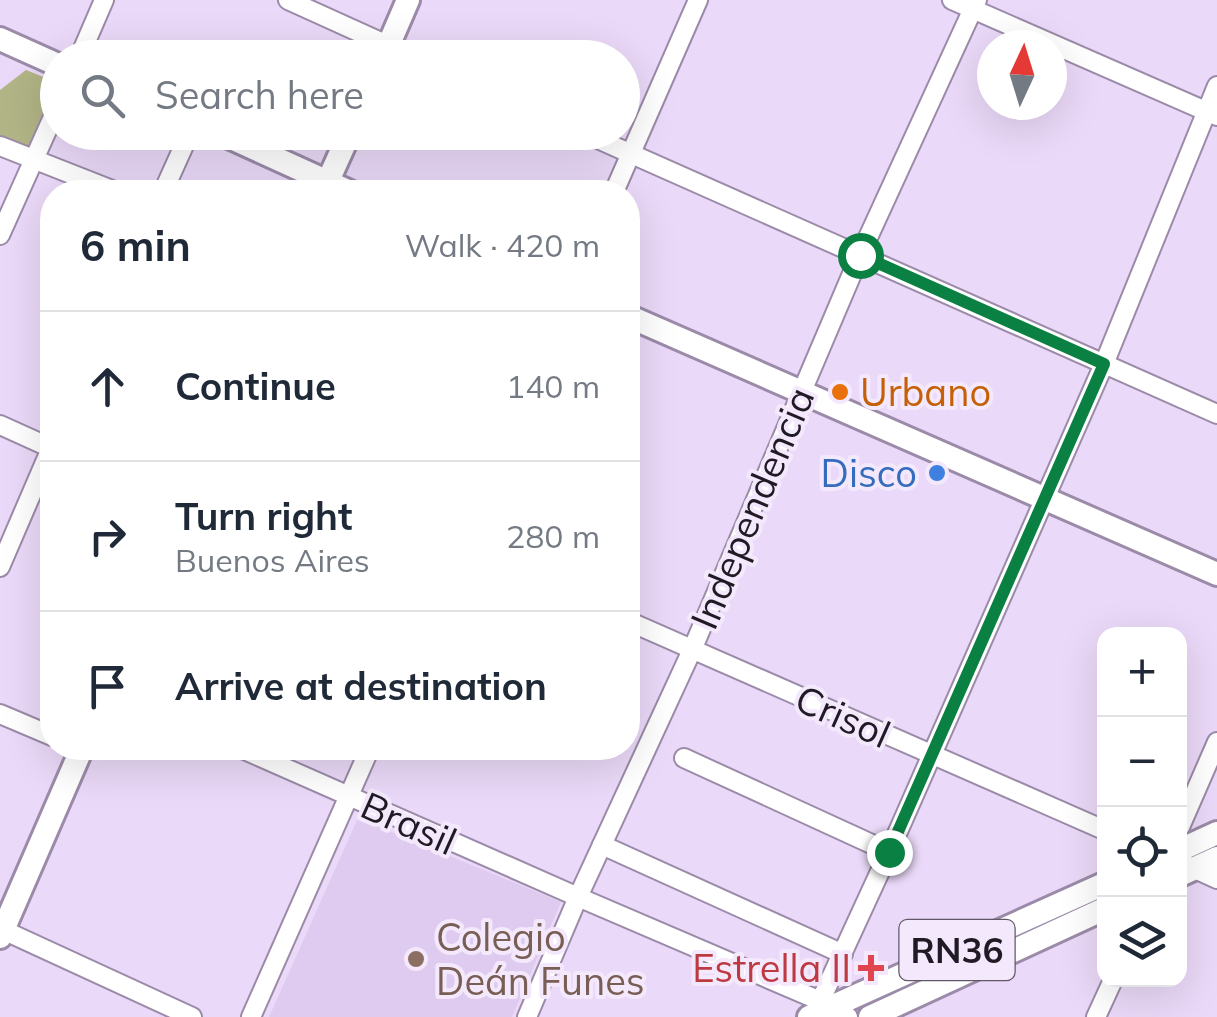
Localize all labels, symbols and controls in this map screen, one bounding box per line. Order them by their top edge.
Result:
north arrow [977,30,1067,120]
search box [40,40,640,150]
icon: search [75,68,130,123]
text: Search here [155,71,364,119]
text: 6 min [80,219,191,272]
text: Walk · 420 m [405,225,600,265]
route start [838,233,884,279]
icon: ahead [80,359,135,414]
text: Continue [175,362,336,410]
text: 140 m [506,366,600,406]
place label: Urbano [860,368,991,416]
street label: Independencia [680,380,824,636]
marker: Urbano [829,381,851,403]
place label: Disco [821,449,917,497]
marker: Disco [926,462,948,484]
text: Turn right [175,492,352,540]
icon: right [80,509,135,564]
text: 280 m [506,516,600,556]
text: Buenos Aires [175,540,370,580]
map controls [1097,627,1187,987]
button: + [1097,627,1187,717]
icon: arrive [80,659,135,714]
text: Arrive at destination [175,662,547,710]
street label: Crisol [788,674,898,758]
button: − [1097,717,1187,807]
street label: Brasil [354,781,464,865]
button: locate [1097,807,1187,897]
route end [867,830,913,876]
button: layers [1097,897,1187,987]
place label: Colegio Deán Funes [436,913,645,1005]
road number: RN36 [900,920,1014,980]
place label: Estrella II [692,944,851,992]
marker: Colegio Deán Funes [405,948,427,970]
marker: Estrella II [860,957,882,979]

